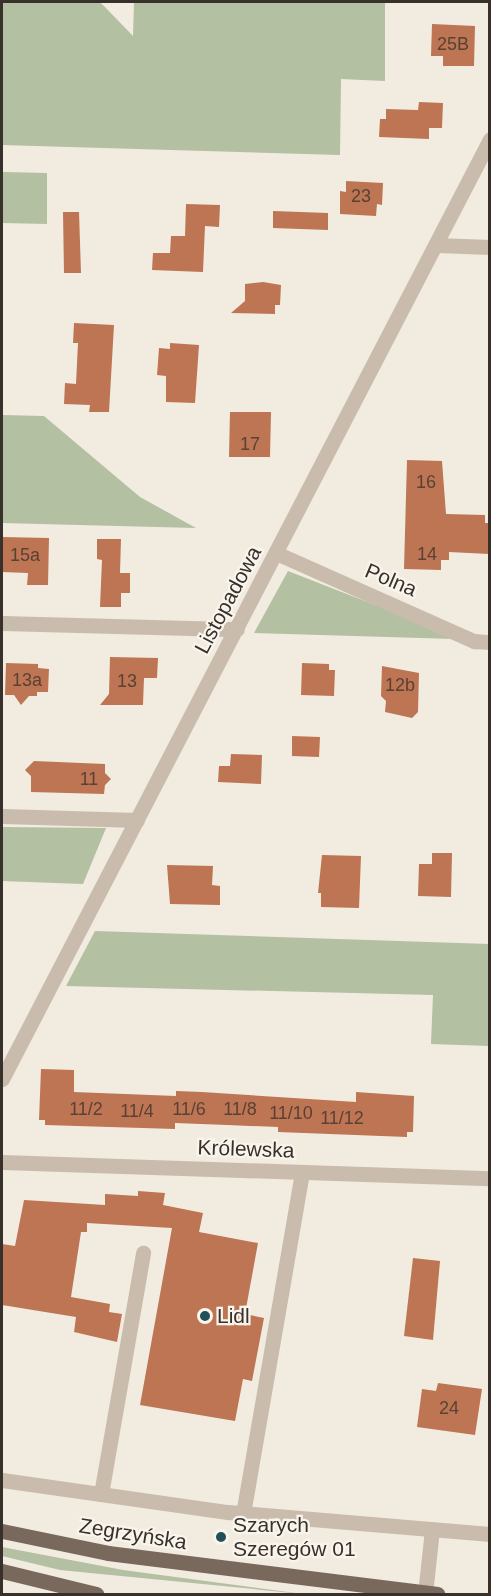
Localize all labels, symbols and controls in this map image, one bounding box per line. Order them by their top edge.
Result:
house number: 25B [437,33,469,55]
house number: 23 [351,185,371,207]
house number: 17 [240,433,260,455]
house number: 16 [416,471,436,493]
street label: Listopadowa [189,542,267,658]
house number: 14 [417,543,437,565]
house number: 15a [10,544,40,566]
street label: Polna [361,558,421,602]
house number: 13a [12,669,42,691]
house number: 13 [117,670,137,692]
house number: 12b [385,674,415,696]
house number: 11 [80,768,98,790]
house number: 11/2 [69,1098,103,1120]
house number: 11/6 [172,1098,206,1120]
house number: 11/8 [223,1098,257,1120]
house number: 11/4 [120,1100,154,1122]
house number: 11/10 [269,1102,313,1124]
house number: 11/12 [320,1107,364,1129]
street label: Królewska [197,1135,295,1163]
place label: Lidl [217,1303,250,1329]
marker: Lidl [198,1309,212,1323]
house number: 24 [439,1397,459,1419]
place label: Szarych Szeregów 01 [233,1512,356,1562]
street label: Zegrzyńska [77,1513,189,1555]
marker: Szarych Szeregów 01 [214,1530,228,1544]

